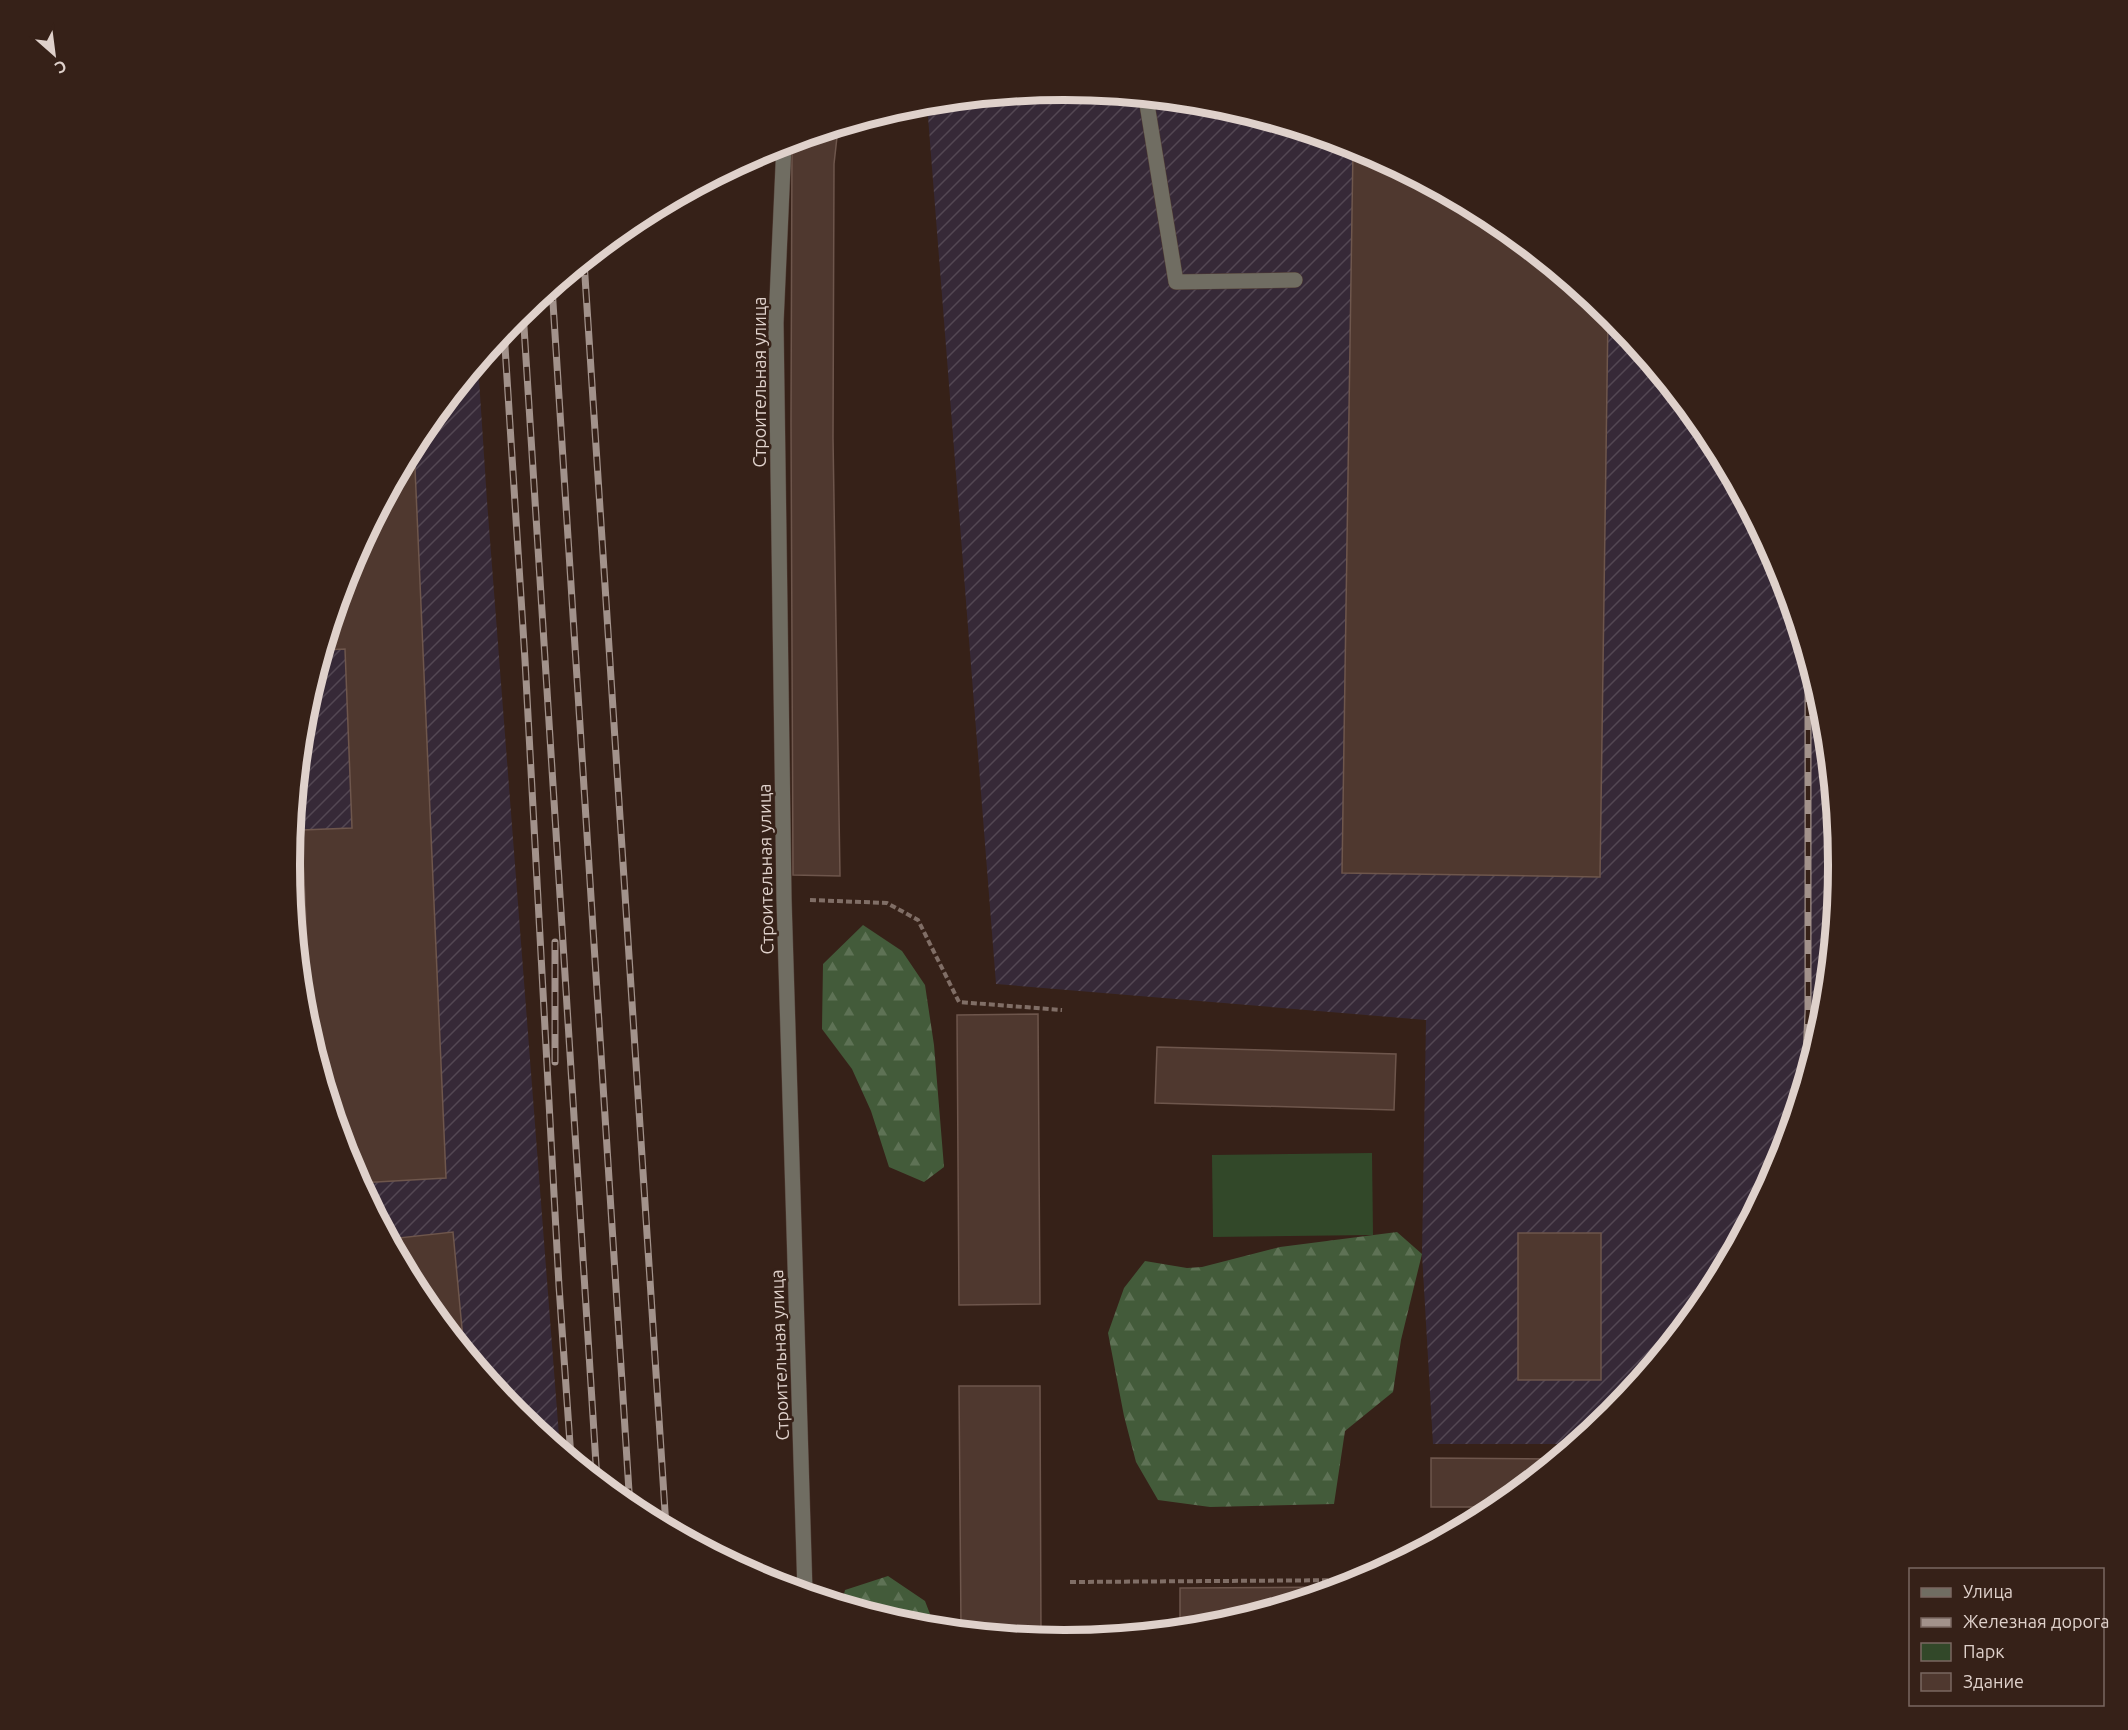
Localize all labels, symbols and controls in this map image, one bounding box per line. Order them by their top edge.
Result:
north arrow [24,24,84,84]
text: С [52,57,70,78]
street label: Строительная улица [749,296,769,468]
street label: Строительная улица [754,783,776,955]
street label: Строительная улица [766,1269,792,1441]
legend [1909,1568,2104,1706]
text: Улица [1963,1581,2013,1601]
text: Железная дорога [1963,1611,2110,1631]
text: Парк [1963,1641,2004,1661]
text: Здание [1963,1671,2024,1691]

